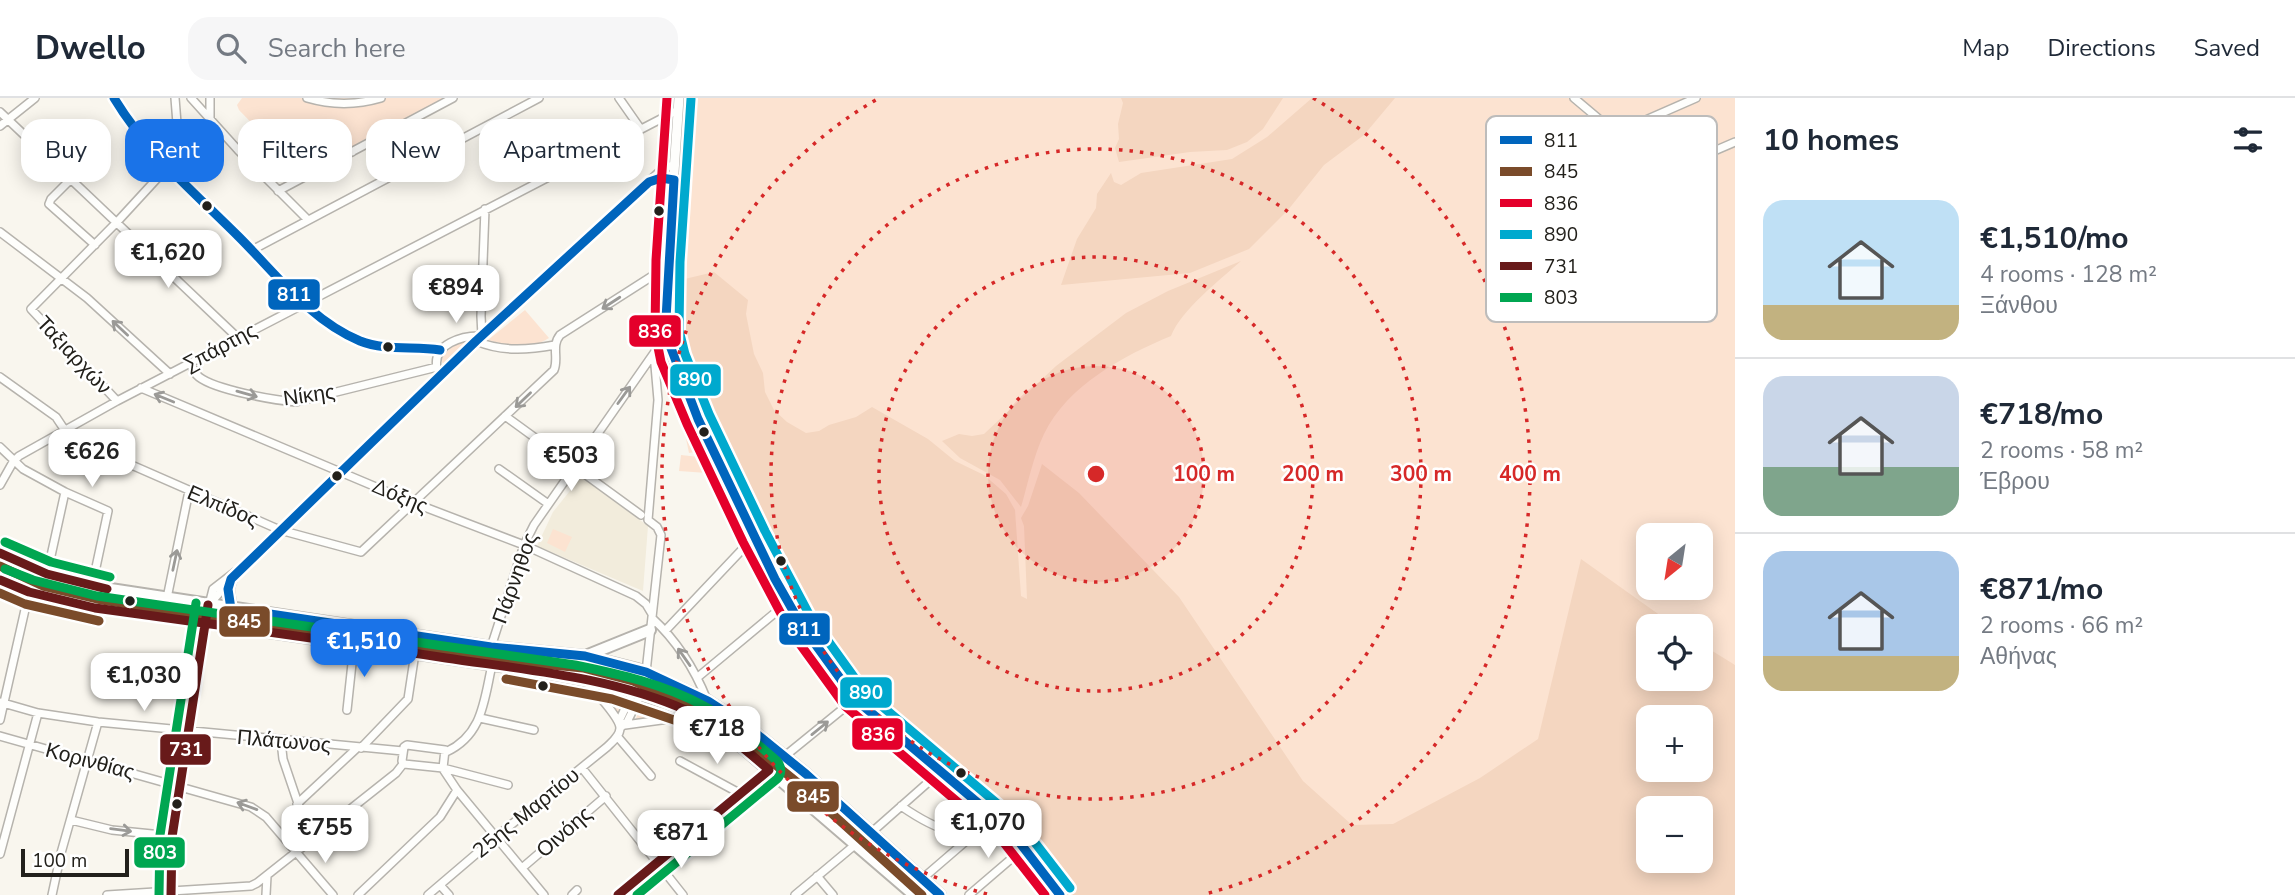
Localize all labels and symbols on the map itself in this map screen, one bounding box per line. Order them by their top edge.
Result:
legend [1486,116,1717,322]
text: 811 [1544,128,1578,154]
text: 845 [1544,159,1578,185]
text: 836 [1544,191,1578,217]
unlabelled marker [200,199,214,213]
unlabelled marker [652,204,666,218]
text: 890 [1544,222,1578,248]
pin: €1,620 [111,230,225,290]
text: 731 [1544,254,1578,280]
pin: €894 [415,266,497,325]
line badge: 811 [267,278,321,311]
text: 811 [277,282,311,308]
text: 803 [1544,285,1578,311]
one-way arrow [601,296,621,310]
street label: Ταξιαρχών [30,310,118,400]
line badge: 836 [628,314,682,348]
street label: Σπάρτης [179,316,261,378]
text: 836 [638,319,672,345]
one-way arrow [111,320,129,336]
unlabelled marker [381,340,395,354]
line badge: 890 [669,363,722,397]
text: 890 [678,367,712,393]
street label: Νίκης [281,378,337,412]
one-way arrow [616,385,631,404]
one-way arrow [236,388,258,401]
one-way arrow [154,390,176,403]
one-way arrow [515,391,532,408]
unlabelled marker [697,425,711,439]
pin: €626 [51,430,133,489]
pin: €503 [530,434,612,493]
text: 100 m [1173,460,1235,488]
text: 200 m [1282,460,1344,488]
text: 300 m [1390,460,1452,488]
text: 400 m [1499,460,1561,488]
centre of rings [1084,462,1108,486]
unlabelled marker [330,469,344,483]
street label: Δόξης [368,472,432,520]
street label: Ελπίδος [183,478,263,534]
north arrow [1636,523,1713,600]
street label: Πάρνηθος [486,529,544,627]
one-way arrow [169,549,183,572]
unlabelled marker [774,554,788,568]
unlabelled marker [123,594,137,608]
line badge: 845 [218,605,271,638]
text: 845 [227,609,261,635]
line badge: 811 [778,612,831,646]
text: 811 [787,617,821,643]
pin: €1,510 [307,620,421,679]
one-way arrow [677,648,691,667]
pin: €1,030 [87,654,201,713]
line badge: 890 [839,676,893,709]
unlabelled marker [536,679,550,693]
text: 890 [849,680,883,706]
pin: €718 [676,706,758,766]
line badge: 836 [851,717,904,751]
one-way arrow [810,720,828,735]
text: 836 [861,722,895,748]
street label: Πλάτωνος [236,723,332,759]
line badge: 731 [159,733,212,766]
street label: Κορινθίας [42,736,138,786]
text: 731 [169,737,203,763]
street label: 25ης Μαρτίου [467,761,585,865]
unlabelled marker [954,766,968,780]
line badge: 845 [786,780,840,813]
text: 845 [796,784,830,810]
unlabelled marker [170,797,184,811]
one-way arrow [237,799,259,812]
street label: Οινόης [530,800,598,864]
pin: €1,070 [931,800,1045,860]
pin: €755 [284,806,366,865]
pin: €871 [640,810,722,870]
one-way arrow [109,824,132,837]
line badge: 803 [133,836,186,869]
text: 803 [143,840,177,866]
scale bar [21,846,130,878]

